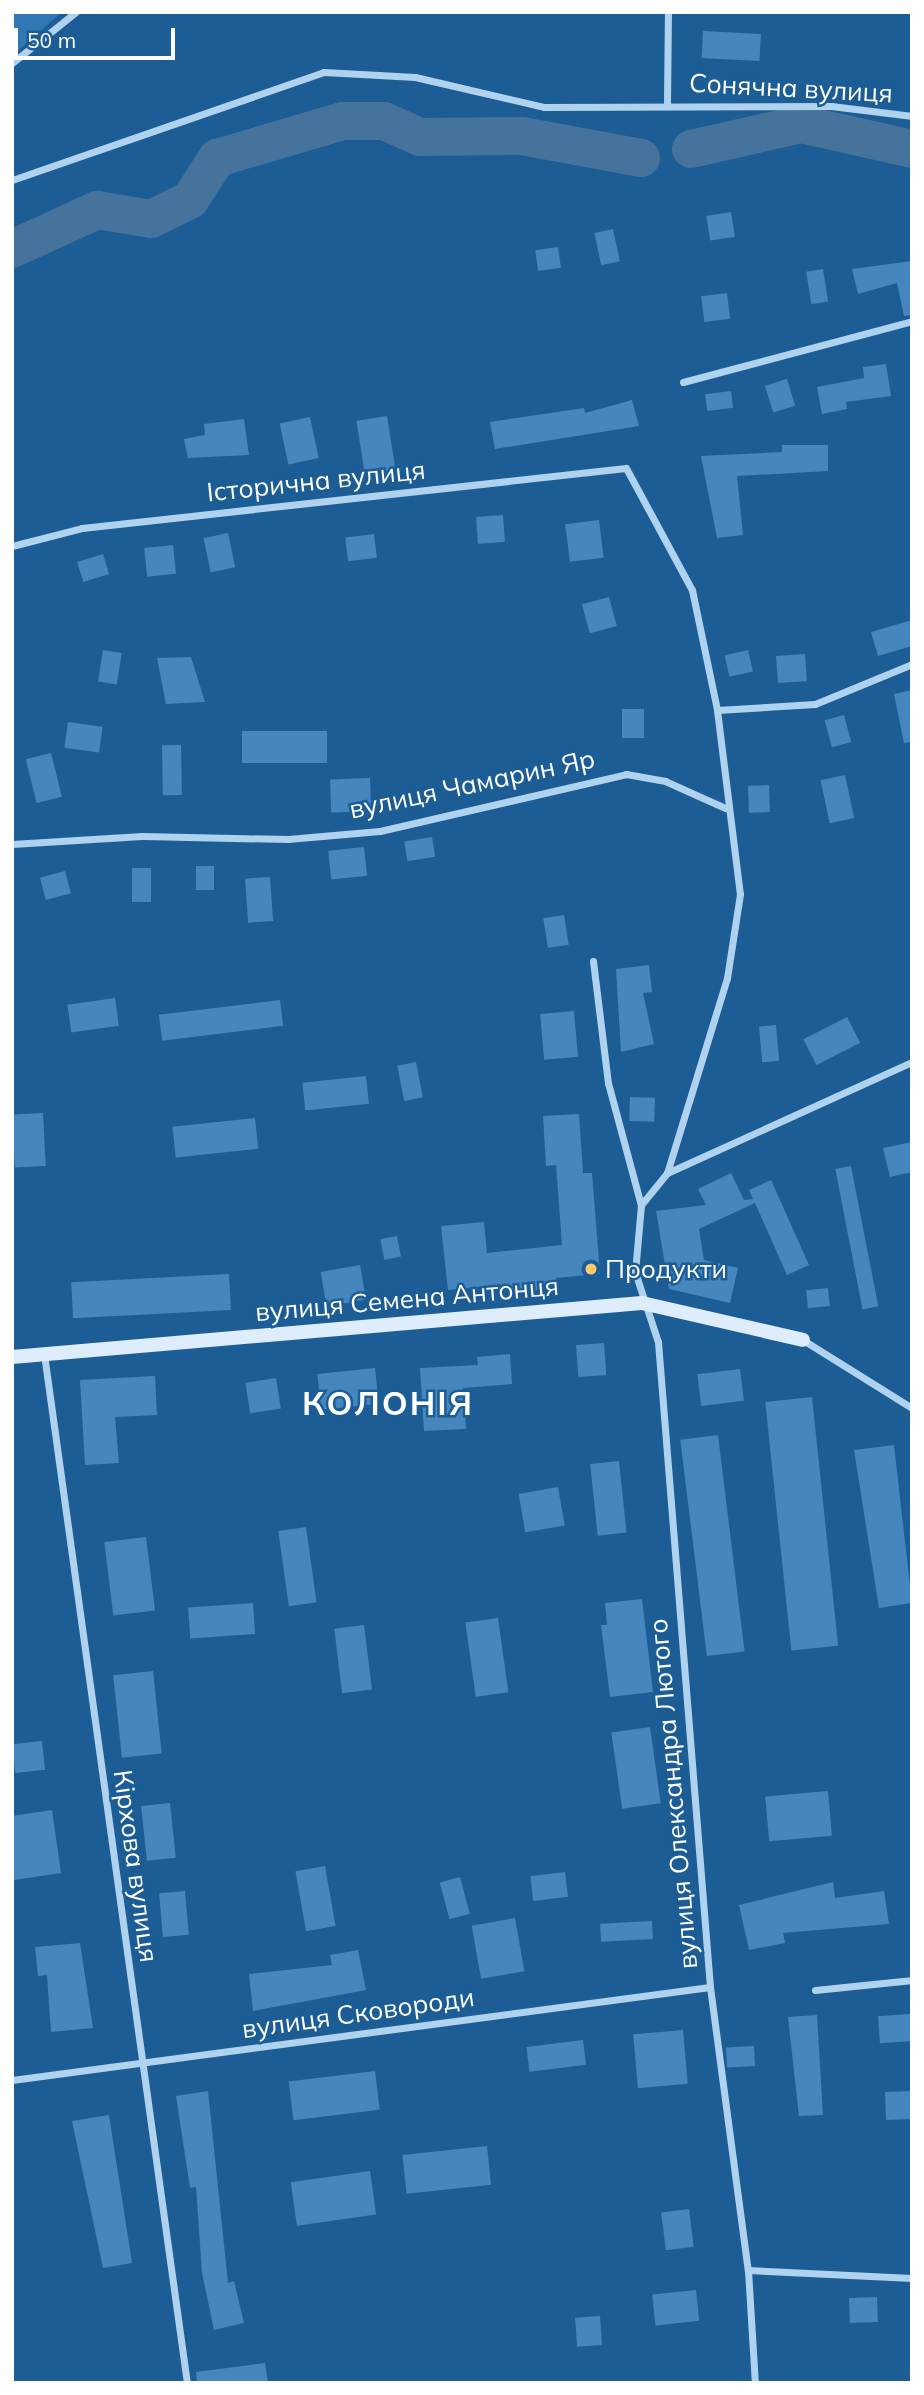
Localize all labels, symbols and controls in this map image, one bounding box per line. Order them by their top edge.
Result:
scale bar [18,14,178,58]
text: 50 m [27,27,76,53]
street label: Сонячна вулиця [688,67,894,109]
street label: Історична вулиця [205,454,427,508]
street label: вулиця Чамарин Яр [346,743,598,825]
place label: Продукти [605,1253,727,1285]
marker: Продукти [583,1261,599,1277]
street label: вулиця Семена Антонця [254,1270,560,1328]
district label: КОЛОНІЯ [303,1383,473,1423]
street label: вулиця Олександра Лютого [642,1617,704,1971]
street label: Кірхова вулиця [107,1768,165,1964]
street label: вулиця Сковороди [240,1981,476,2045]

